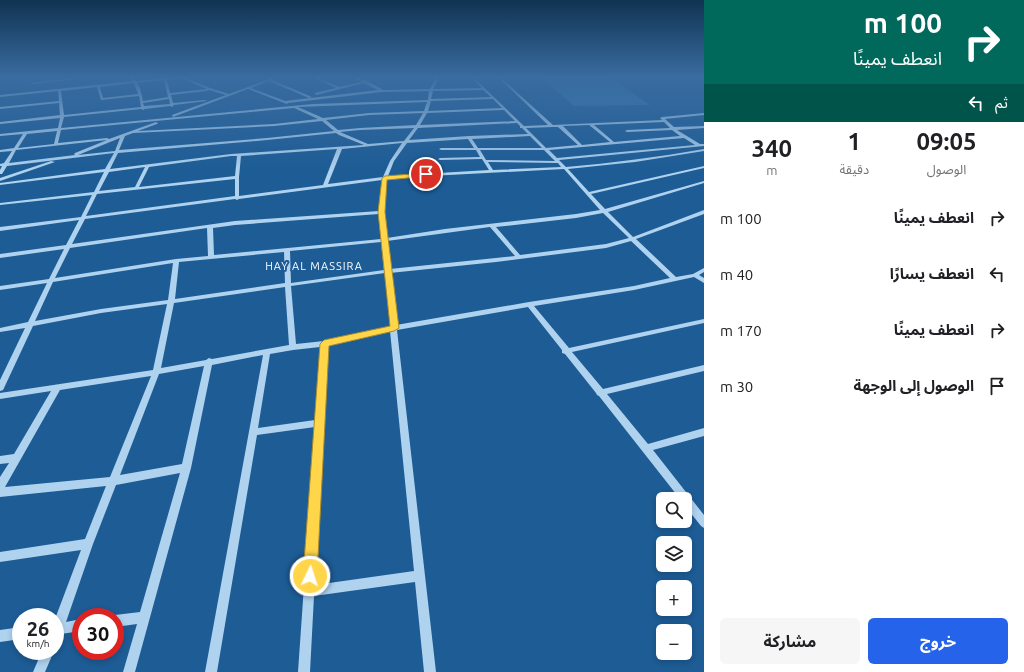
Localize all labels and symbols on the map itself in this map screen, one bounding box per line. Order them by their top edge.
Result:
pin [409,157,443,191]
district label: HAY AL MASSIRA [265,260,363,272]
position arrow [289,555,331,597]
speed limit sign: 30 [72,608,124,660]

